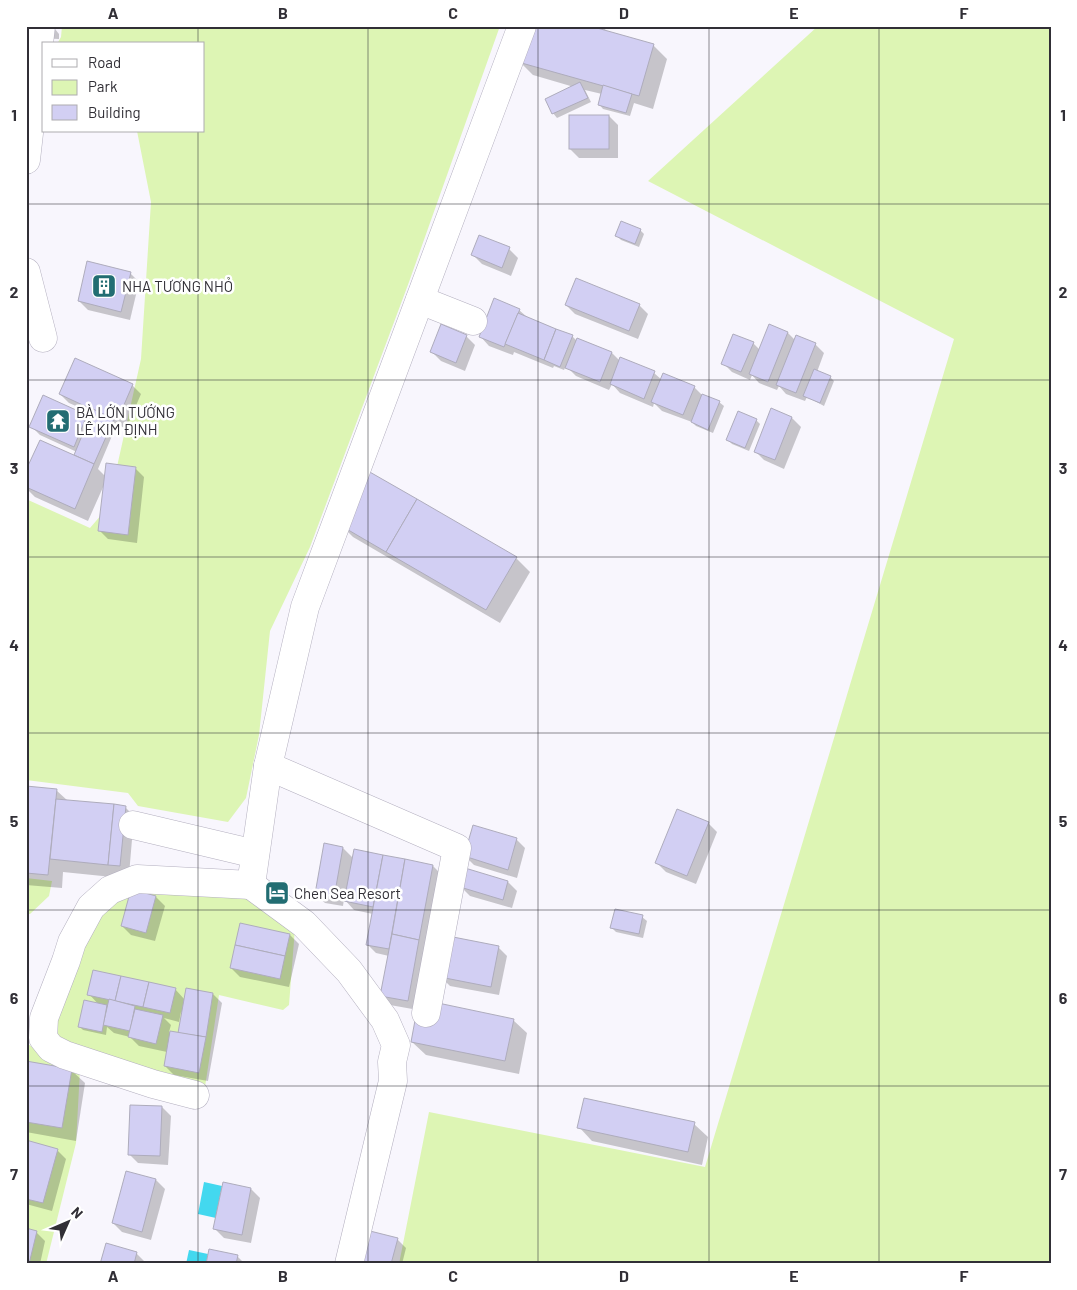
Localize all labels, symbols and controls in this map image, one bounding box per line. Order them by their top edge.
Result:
text: A [108,3,119,22]
text: B [278,3,288,22]
text: C [448,3,458,22]
text: D [619,3,629,22]
text: E [789,3,799,22]
text: F [960,3,969,22]
legend [42,42,205,132]
text: Road [88,53,121,71]
text: Park [88,77,118,95]
text: Building [88,103,141,121]
text: 1 [11,105,17,124]
text: 1 [1060,105,1066,124]
building icon: NHA TƯƠNG NHỎ [91,273,117,299]
place label: NHA TƯƠNG NHỎ [122,277,233,295]
text: 2 [10,282,19,301]
text: 2 [1059,282,1068,301]
place label: BÀ LỚN TƯỚNG LÊ KIM ĐỊNH [76,403,175,438]
temple icon: BÀ LỚN TƯỚNG LÊ KIM ĐỊNH [45,408,71,434]
text: 3 [10,458,18,477]
text: 3 [1059,458,1067,477]
text: 4 [9,635,19,654]
text: 4 [1058,635,1068,654]
text: 5 [10,811,19,830]
text: 5 [1059,811,1068,830]
hotel icon: Chen Sea Resort [264,880,290,906]
place label: Chen Sea Resort [294,884,401,902]
text: 6 [10,988,19,1007]
text: 6 [1059,988,1068,1007]
text: 7 [10,1164,18,1183]
text: 7 [1059,1164,1067,1183]
north arrow [42,1198,92,1248]
text: N [68,1203,87,1222]
text: A [108,1266,119,1285]
text: B [278,1266,288,1285]
text: C [448,1266,458,1285]
text: D [619,1266,629,1285]
text: E [789,1266,799,1285]
text: F [960,1266,969,1285]

